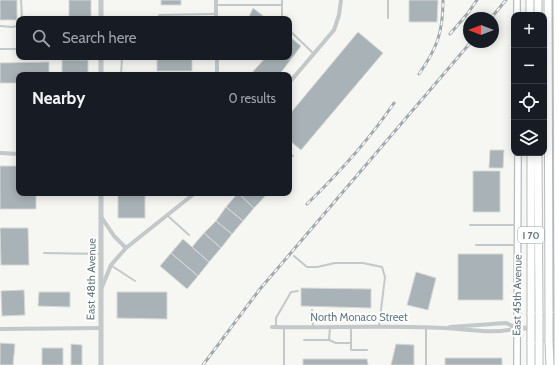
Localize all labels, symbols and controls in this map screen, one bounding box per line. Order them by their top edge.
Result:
north arrow [463,12,499,48]
map controls [511,12,547,156]
button: + [511,12,547,48]
search box [16,16,292,60]
icon: search [30,27,52,49]
text: Search here [62,29,137,47]
button: − [511,48,547,84]
button: locate [511,84,547,120]
text: Nearby [32,88,85,108]
text: 0 results [228,90,276,106]
button: layers [511,120,547,156]
road number: I 70 [518,227,544,243]
street label: East 48th Avenue [83,237,99,320]
street label: East 45th Avenue [509,254,525,336]
street label: North Monaco Street [310,310,408,324]

